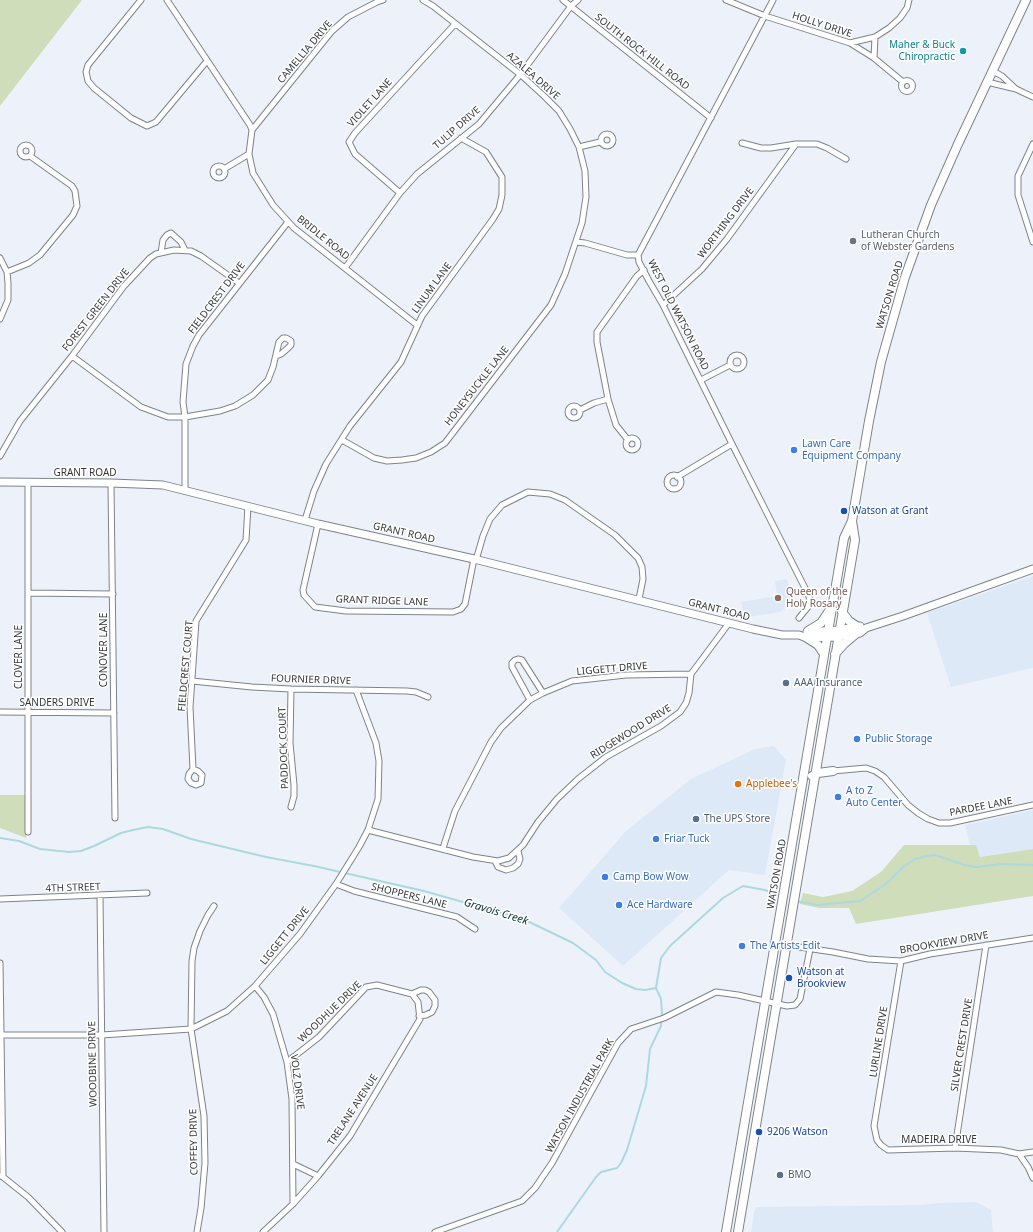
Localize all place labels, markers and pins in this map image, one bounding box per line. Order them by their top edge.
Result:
place label: Maher & Buck Chiropractic [889,39,955,62]
marker: Maher & Buck Chiropractic [958,46,968,56]
place label: Lutheran Church of Webster Gardens [861,229,954,252]
marker: Lutheran Church of Webster Gardens [848,236,858,246]
place label: Lawn Care Equipment Company [802,438,901,462]
marker: Lawn Care Equipment Company [789,445,799,455]
place label: Watson at Grant [852,505,928,517]
marker: Watson at Grant [839,506,849,516]
place label: Queen of the Holy Rosary [786,586,848,610]
marker: Queen of the Holy Rosary [773,593,783,603]
place label: AAA Insurance [794,677,862,689]
marker: AAA Insurance [781,678,791,688]
place label: Public Storage [865,733,932,745]
marker: Public Storage [852,734,862,744]
place label: Applebee's [746,778,797,790]
marker: Applebee's [733,779,743,789]
place label: A to Z Auto Center [846,785,902,808]
marker: A to Z Auto Center [833,792,843,802]
place label: The UPS Store [704,813,770,825]
marker: The UPS Store [691,814,701,824]
place label: Friar Tuck [664,833,710,845]
marker: Friar Tuck [651,834,661,844]
place label: Camp Bow Wow [613,871,689,883]
marker: Camp Bow Wow [600,872,610,882]
place label: Ace Hardware [627,899,693,911]
marker: Ace Hardware [614,900,624,910]
place label: The Artists Edit [750,940,820,952]
marker: The Artists Edit [737,941,747,951]
place label: Watson at Brookview [797,966,846,990]
marker: Watson at Brookview [784,973,794,983]
place label: 9206 Watson [767,1126,828,1138]
marker: 9206 Watson [754,1127,764,1137]
place label: BMO [788,1169,811,1181]
marker: BMO [775,1170,785,1180]

